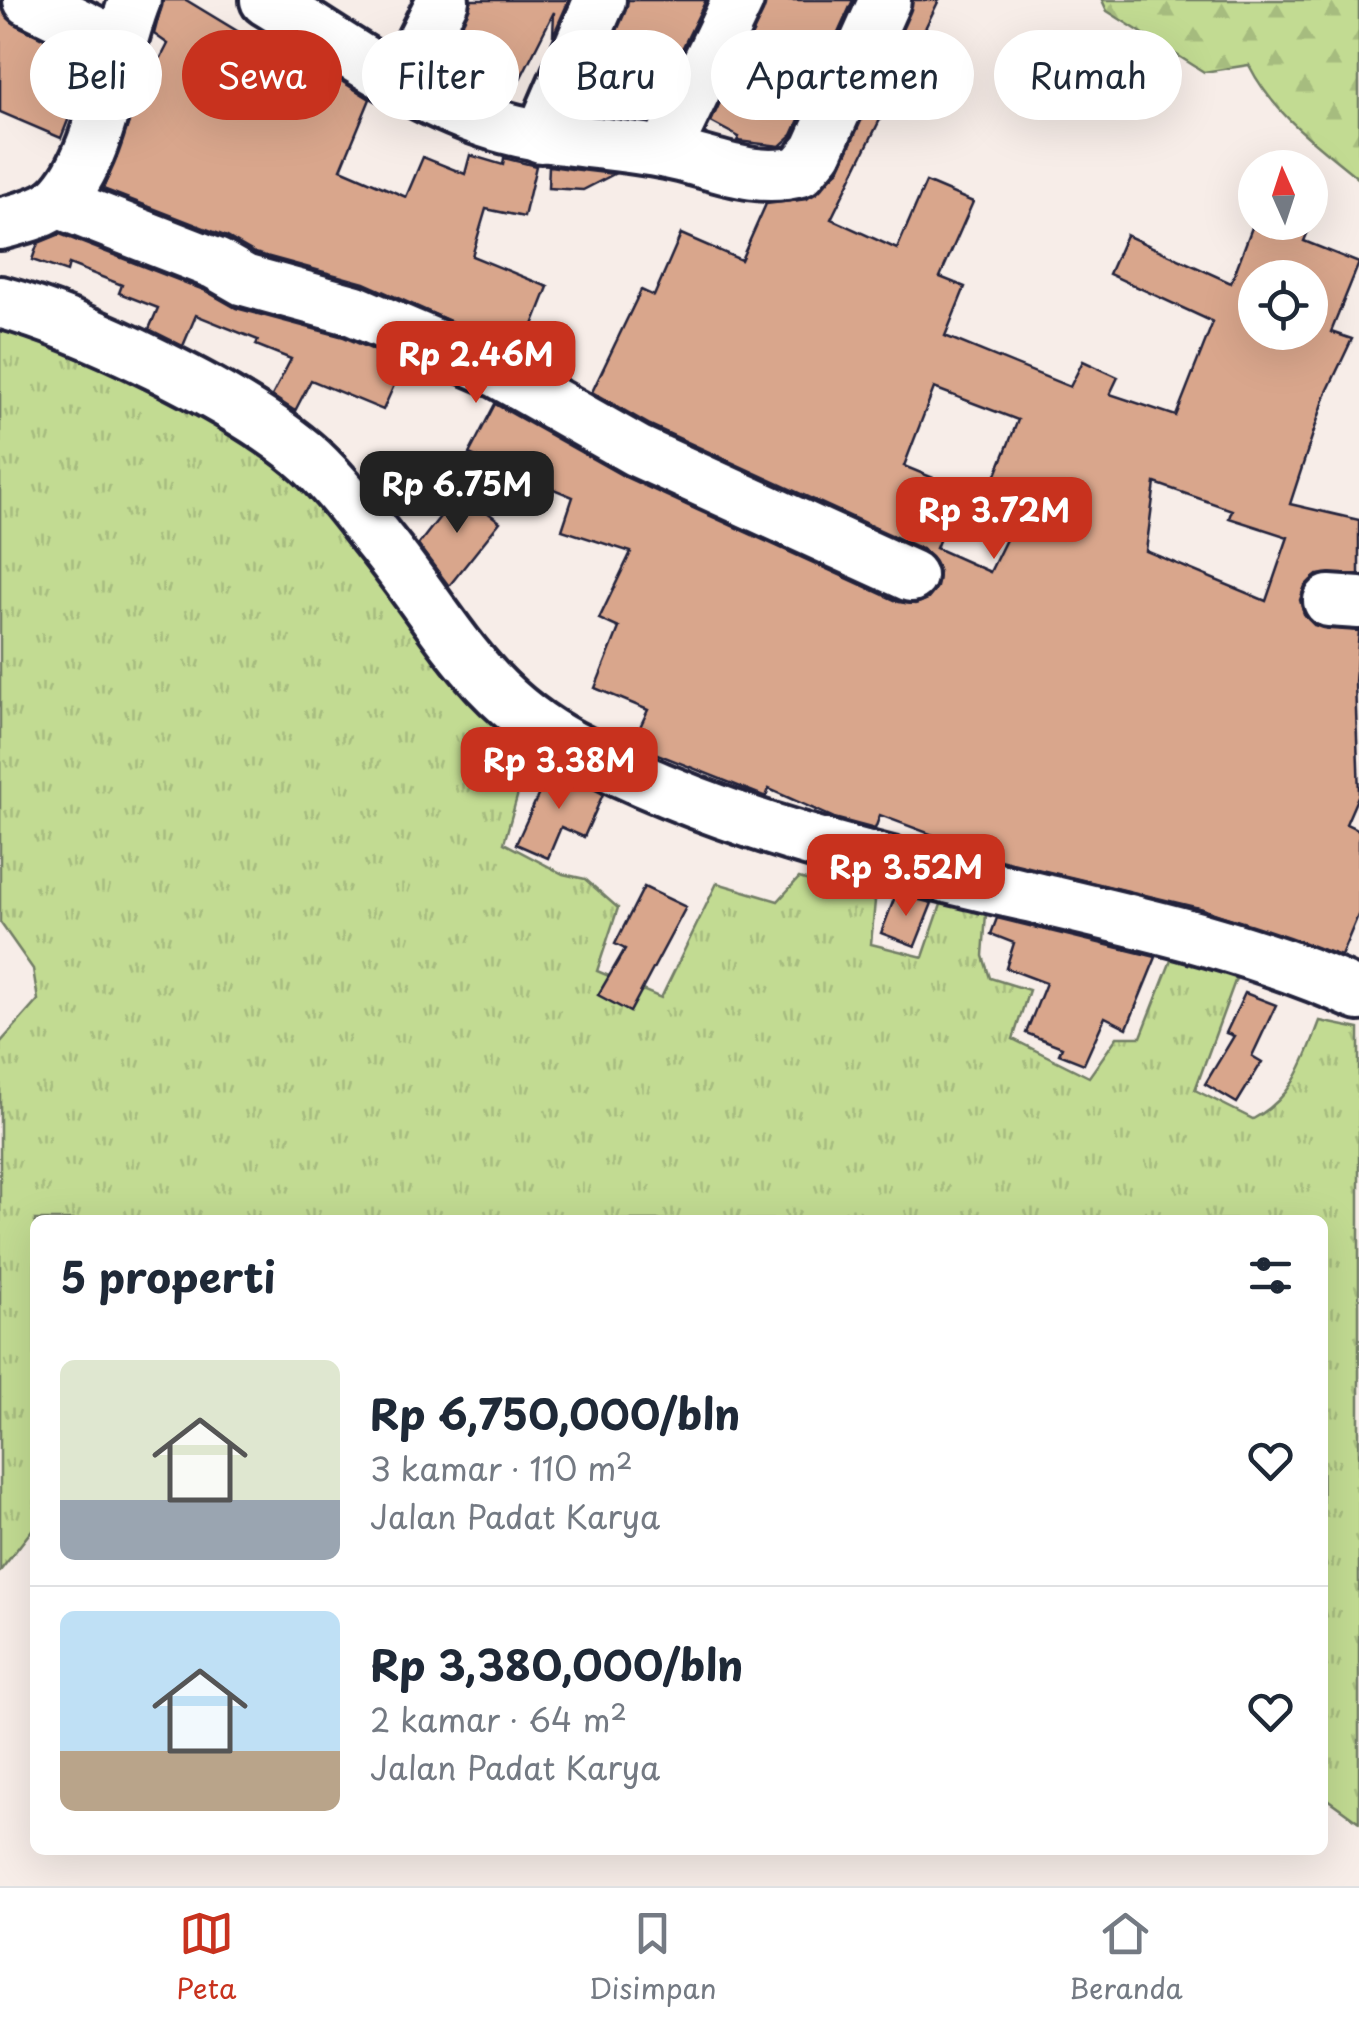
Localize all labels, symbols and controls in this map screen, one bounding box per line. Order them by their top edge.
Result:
chip: Beli [30,30,162,120]
chip: Sewa [182,30,342,120]
chip: Filter [362,30,519,120]
chip: Baru [539,30,691,120]
chip: Apartemen [711,30,974,120]
chip: Rumah [994,30,1182,120]
north arrow [1238,150,1328,240]
map controls [1238,150,1328,350]
button: locate [1238,260,1328,350]
pin: Rp 2.46M [373,321,579,406]
text: Rp 2.46M [398,329,554,377]
pin: Rp 6.75M [354,451,560,536]
text: Rp 6.75M [382,459,532,507]
pin: Rp 3.72M [891,477,1097,562]
text: Rp 3.72M [918,485,1070,533]
pin: Rp 3.38M [456,727,662,812]
text: Rp 3.38M [483,735,635,783]
pin: Rp 3.52M [803,834,1009,919]
text: Rp 3.52M [829,842,983,890]
text: 5 properti [60,1244,275,1307]
icon: filters [1243,1248,1298,1303]
text: Rp 6,750,000/bln [370,1381,740,1444]
icon: home [140,1400,260,1520]
icon: heart [1243,1433,1298,1488]
text: 3 kamar · 110 m² [370,1444,633,1492]
text: Jalan Padat Karya [370,1492,660,1540]
text: Rp 3,380,000/bln [370,1632,743,1695]
icon: home [140,1651,260,1771]
icon: heart [1243,1684,1298,1739]
text: 2 kamar · 64 m² [370,1695,627,1743]
text: Jalan Padat Karya [370,1743,660,1791]
tab: Peta [176,1906,236,2009]
tab: Disimpan [589,1906,717,2009]
tab: Beranda [1069,1906,1183,2009]

